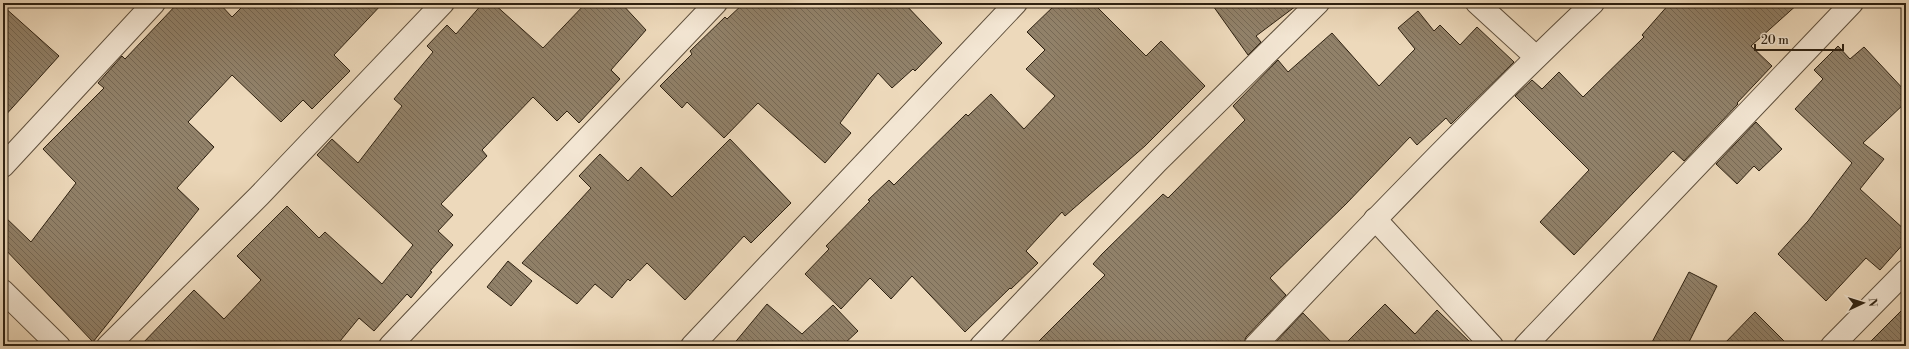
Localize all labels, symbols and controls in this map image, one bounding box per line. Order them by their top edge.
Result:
scale bar [1755,26,1843,52]
text: 20 m [1761,33,1789,48]
north arrow [1843,283,1883,323]
text: N [1865,298,1879,307]

